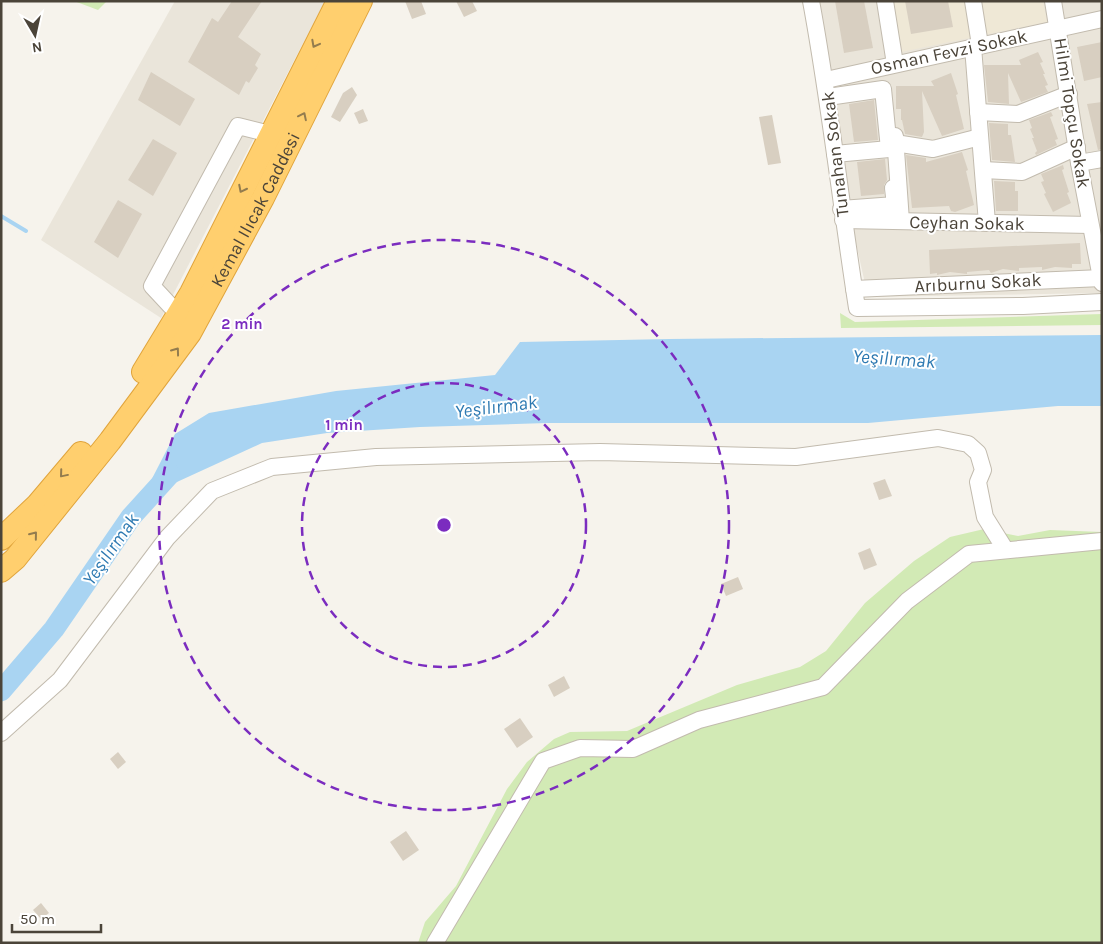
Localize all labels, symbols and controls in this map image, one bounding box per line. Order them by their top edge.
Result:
north arrow [10,10,60,60]
street label: Osman Fevzi Sokak [869,25,1029,79]
street label: Hilmi Topçu Sokak [1049,36,1095,190]
text: N [31,38,43,57]
one-way arrow [311,39,321,48]
street label: Tunahan Sokak [816,90,854,218]
one-way arrow [297,113,307,122]
street label: Kemal Ilıcak Caddesi [206,129,305,291]
one-way arrow [238,184,248,193]
street label: Ceyhan Sokak [909,211,1025,235]
street label: Arıburnu Sokak [914,269,1042,297]
text: 2 min [221,315,263,333]
water label: Yeşilırmak [852,345,936,373]
one-way arrow [170,347,179,357]
water label: Yeşilırmak [454,391,539,423]
text: 1 min [325,416,363,434]
one-way arrow [61,468,69,477]
water label: Yeşilırmak [78,509,144,590]
centre of rings [435,516,453,534]
one-way arrow [29,532,37,541]
scale bar [12,902,101,934]
text: 50 m [20,910,55,928]

